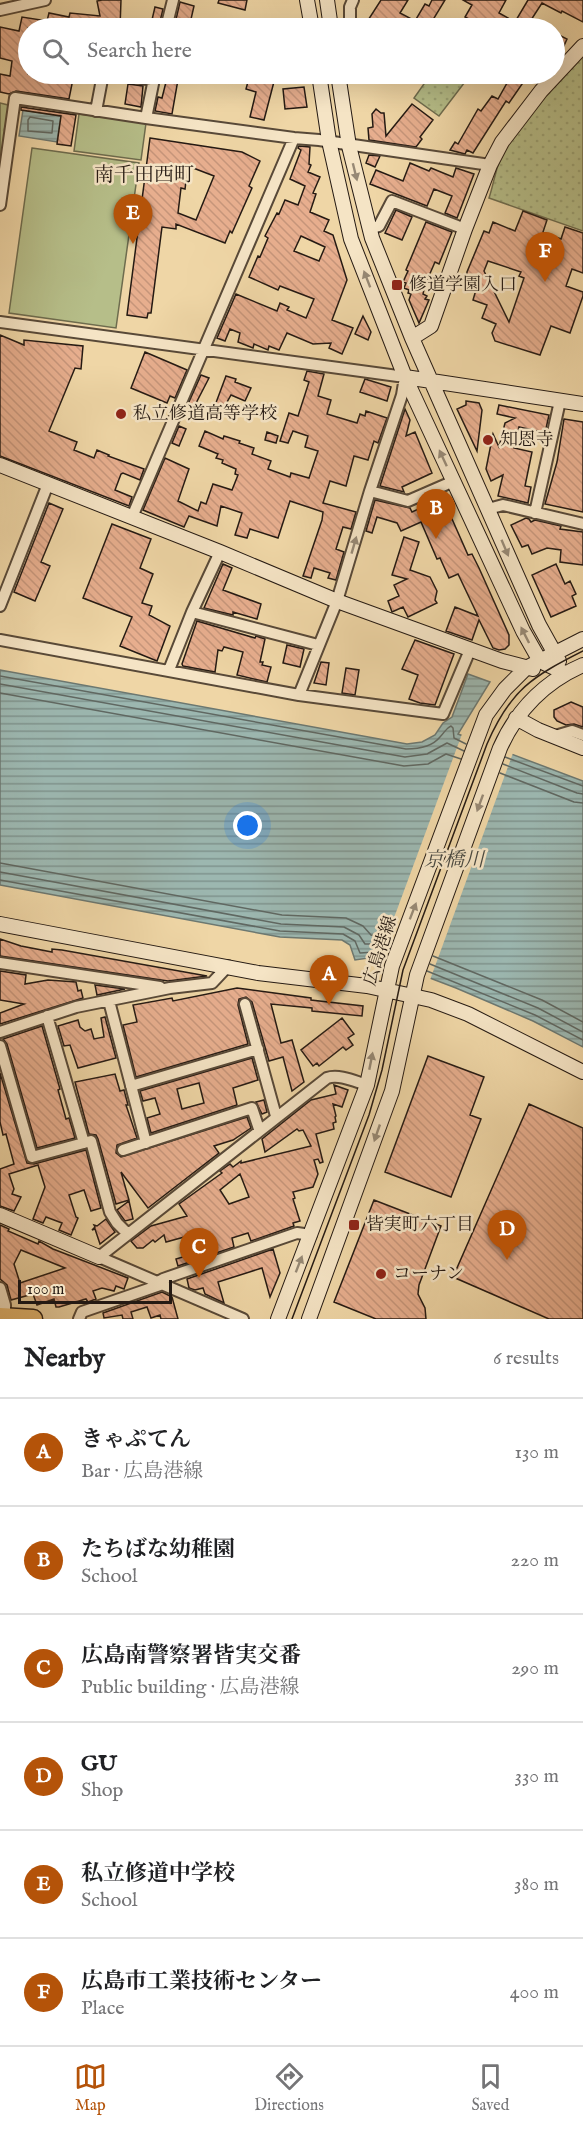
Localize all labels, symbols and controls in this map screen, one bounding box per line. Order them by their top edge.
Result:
search box [18,18,565,84]
icon: search [39,35,72,68]
text: Search here [87,37,192,65]
district label: 南千田西町 [94,163,194,188]
one-way arrow [351,163,361,182]
pin: E [114,194,152,244]
pin: F [526,232,564,282]
one-way arrow [361,269,371,287]
place label: 修道学園入口 [409,274,517,297]
marker: 修道学園入口 [390,278,404,292]
place label: 私立修道高等学校 [133,403,277,426]
marker: 私立修道高等学校 [114,407,128,421]
place label: 知恩寺 [500,429,554,452]
marker: 知恩寺 [481,433,495,447]
one-way arrow [439,449,448,466]
pin: B [416,490,456,539]
one-way arrow [350,536,359,554]
one-way arrow [500,539,510,557]
one-way arrow [521,626,530,643]
one-way arrow [474,794,484,812]
your location [233,811,262,840]
water label: 京橋川 [424,848,486,873]
one-way arrow [408,902,418,920]
street label: 広島港線 [359,913,403,989]
pin: A [310,956,348,1005]
one-way arrow [367,1051,376,1070]
one-way arrow [371,1124,381,1142]
pin: D [488,1210,526,1260]
place label: 皆実町六丁目 [366,1214,474,1237]
marker: 皆実町六丁目 [347,1218,361,1232]
pin: C [180,1228,218,1278]
one-way arrow [295,1255,305,1273]
place label: コーナン [393,1263,464,1286]
marker: コーナン [374,1267,388,1281]
scale bar [18,1277,172,1304]
text: 100 m [27,1280,64,1300]
text: Nearby [24,1342,105,1375]
text: 6 results [493,1346,559,1371]
text: きゃぷてん [81,1426,191,1454]
text: A [37,1440,50,1465]
text: 130 m [514,1440,559,1465]
text: Bar · 広島港線 [81,1459,203,1484]
text: たちばな幼稚園 [81,1536,235,1564]
text: B [37,1548,50,1573]
text: 220 m [511,1548,559,1573]
text: School [81,1564,137,1589]
text: 広島南警察署皆実交番 [81,1642,301,1670]
text: C [36,1656,51,1681]
text: 290 m [511,1656,559,1681]
text: Public building · 広島港線 [81,1675,300,1700]
text: GU [81,1750,117,1778]
text: D [35,1764,52,1789]
text: 330 m [514,1764,559,1789]
text: Shop [81,1778,123,1803]
text: 私立修道中学校 [81,1860,235,1888]
text: E [37,1872,50,1897]
text: 380 m [514,1872,559,1897]
text: School [81,1888,137,1913]
text: 広島市工業技術センター [81,1968,322,1996]
text: F [37,1980,50,2005]
text: 400 m [510,1980,559,2005]
text: Place [81,1996,124,2021]
tab: Map [74,2060,107,2116]
tab: Directions [254,2060,324,2116]
tab: Saved [471,2060,509,2116]

